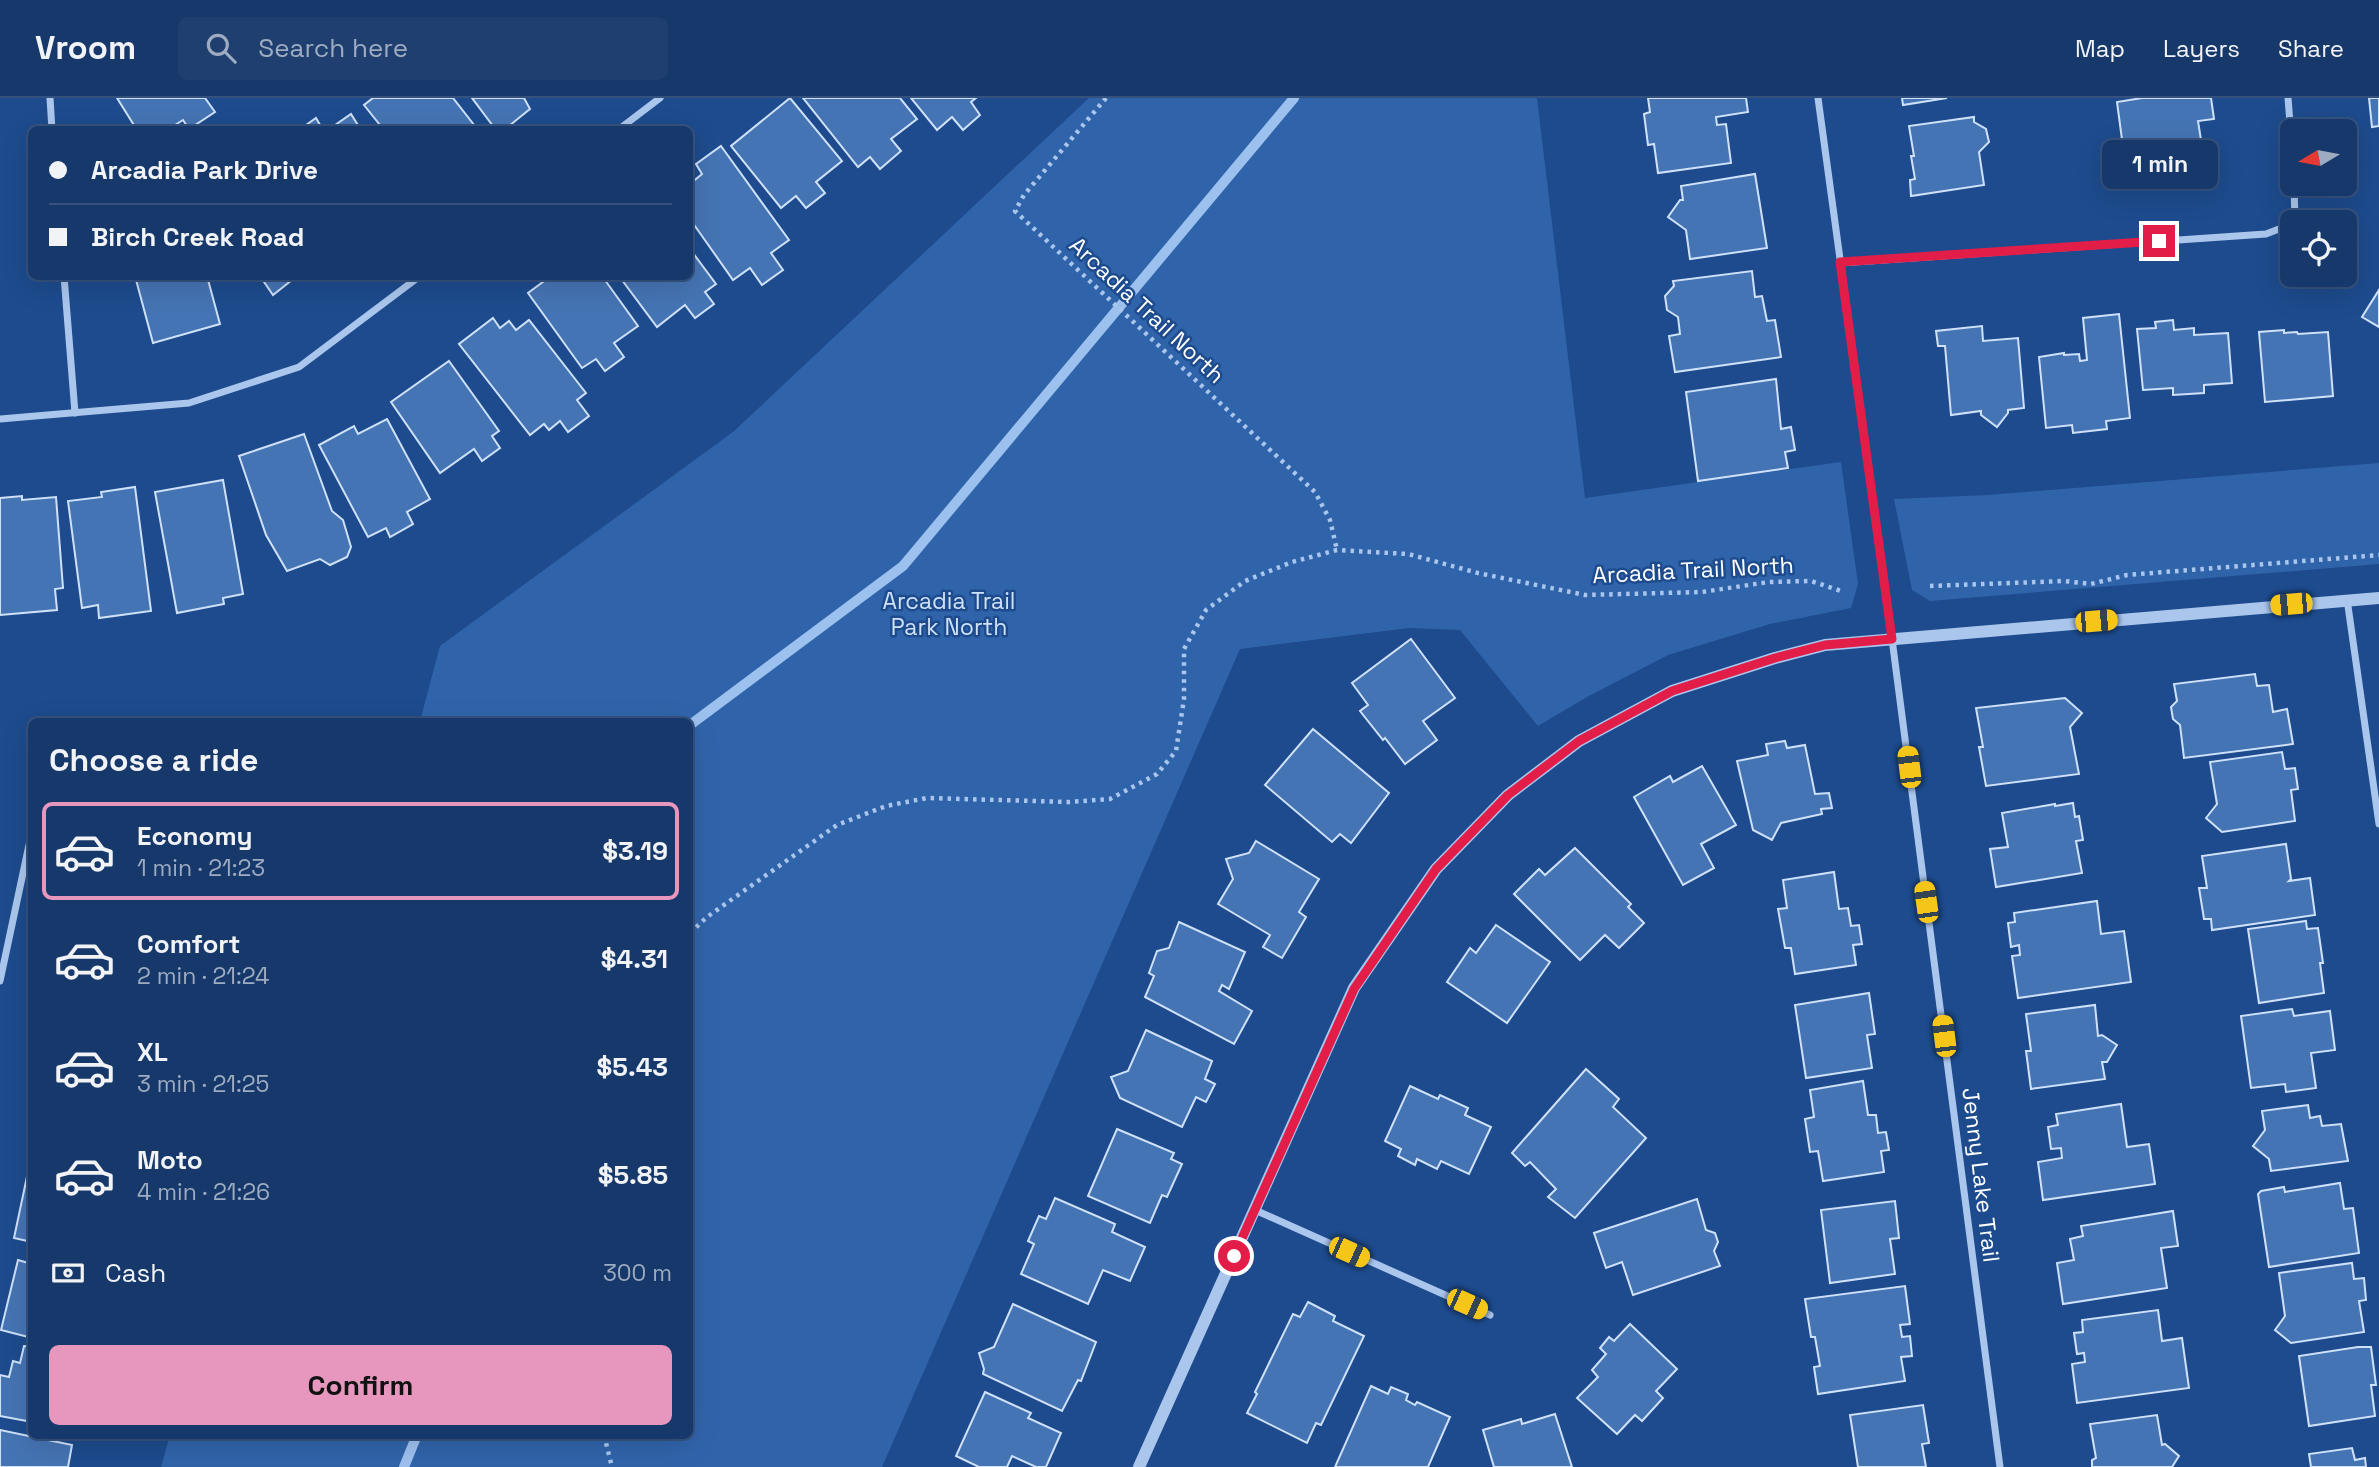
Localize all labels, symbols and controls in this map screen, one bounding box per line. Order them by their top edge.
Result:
search box [178,17,668,80]
text: Vroom [35,27,136,69]
icon: search [202,29,240,67]
text: Search here [258,31,408,65]
text: Map [2075,33,2125,64]
text: Layers [2163,33,2240,64]
text: Share [2278,33,2344,64]
north arrow [2280,119,2357,196]
map controls [2280,119,2357,287]
callout: 1 min [2101,139,2217,188]
text: 1 min [2132,149,2188,179]
text: Arcadia Park Drive [91,153,318,187]
button: locate [2280,210,2357,287]
text: Birch Creek Road [91,220,304,254]
route end [2143,225,2175,257]
street label: Arcadia Trail North [1063,230,1231,390]
street label: Arcadia Trail North [1591,550,1795,590]
park label: Arcadia Trail Park North [883,586,1015,642]
car [2270,592,2313,616]
car [2075,609,2118,633]
text: Choose a ride [49,740,259,780]
car [1897,745,1922,789]
text: Economy [137,819,253,853]
icon: car [53,820,116,883]
text: $3.19 [602,834,668,868]
text: 1 min · 21:23 [137,853,265,883]
car [1913,880,1940,924]
text: Comfort [137,927,240,961]
icon: car [53,928,116,991]
text: $4.31 [601,942,668,976]
text: 2 min · 21:24 [137,961,269,991]
car [1932,1014,1957,1058]
text: XL [137,1035,168,1069]
icon: car [53,1036,116,1099]
text: $5.43 [597,1050,668,1084]
text: 3 min · 21:25 [137,1069,269,1099]
street label: Jenny Lake Trail [1955,1086,2007,1264]
text: Moto [137,1143,203,1177]
icon: car [53,1144,116,1207]
text: $5.85 [598,1158,668,1192]
text: 4 min · 21:26 [137,1177,270,1207]
car [1326,1234,1373,1270]
route start [1218,1240,1250,1272]
icon: cash [49,1254,87,1292]
text: Cash [105,1256,166,1290]
text: 300 m [603,1258,672,1288]
car [1444,1286,1491,1322]
button: Confirm [49,1345,672,1425]

